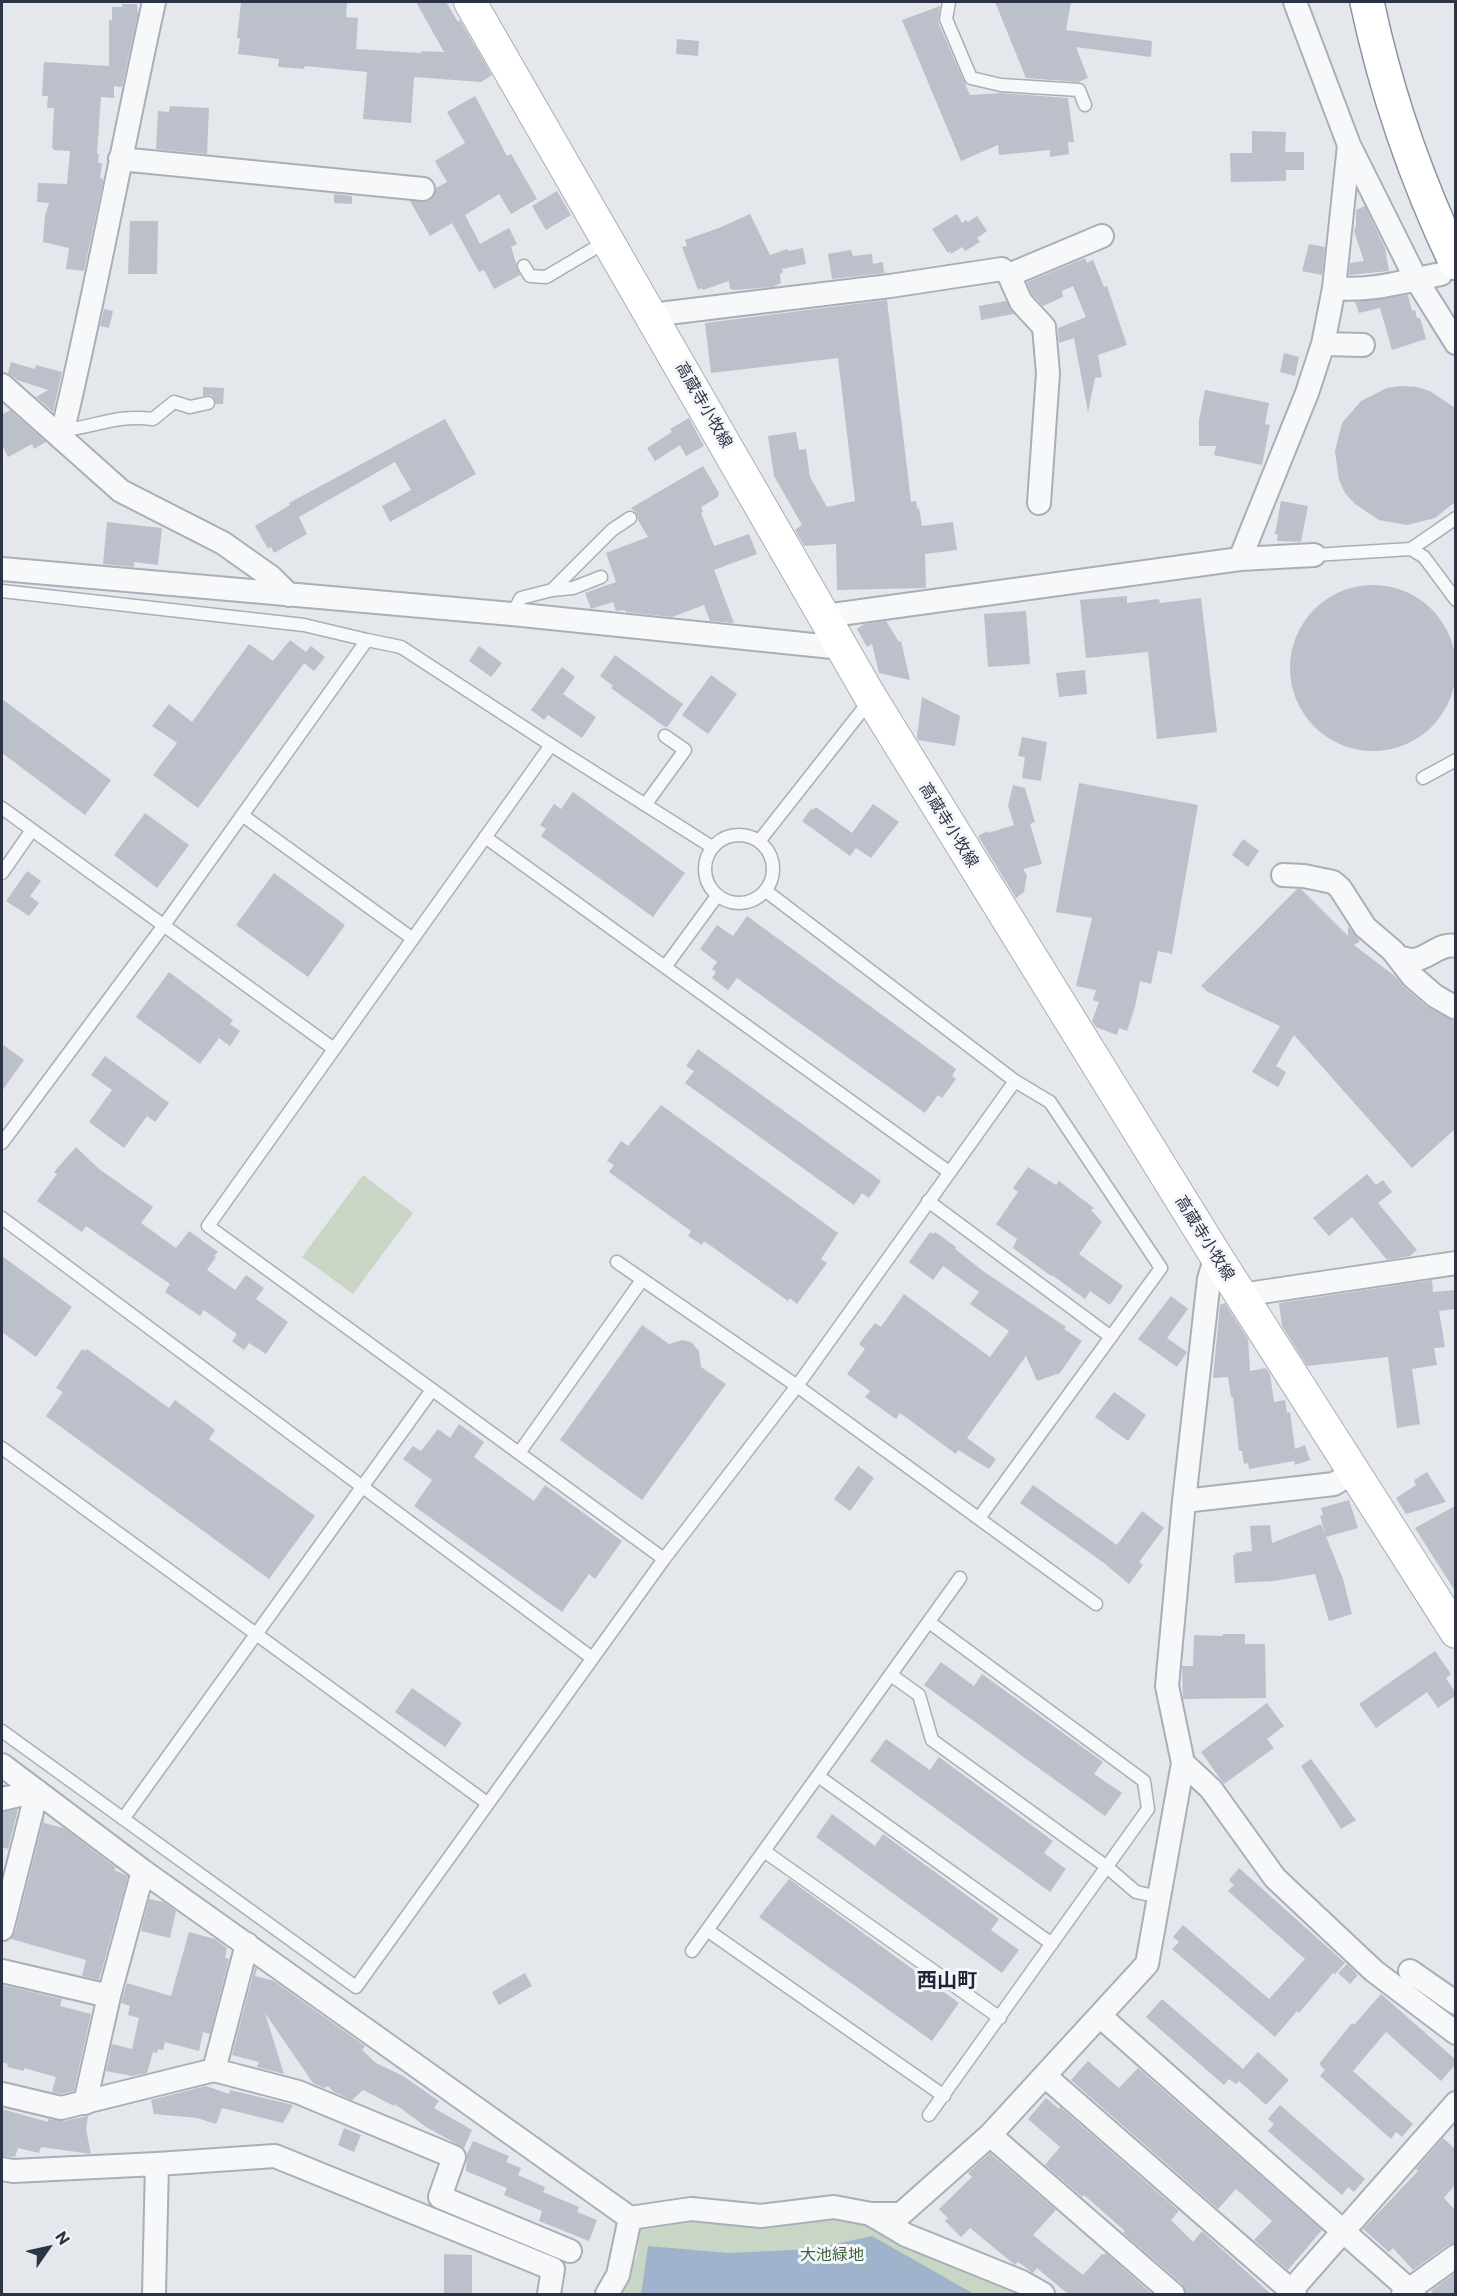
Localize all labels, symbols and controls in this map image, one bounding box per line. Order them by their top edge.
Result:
street label: 高蔵寺小牧線 [672,359,736,451]
street label: 高蔵寺小牧線 [915,779,983,871]
street label: 高蔵寺小牧線 [1171,1192,1239,1284]
district label: 西山町 [917,1968,977,1992]
north arrow [18,2218,78,2278]
text: N [52,2227,75,2248]
park label: 大池緑地 [800,2245,864,2265]

